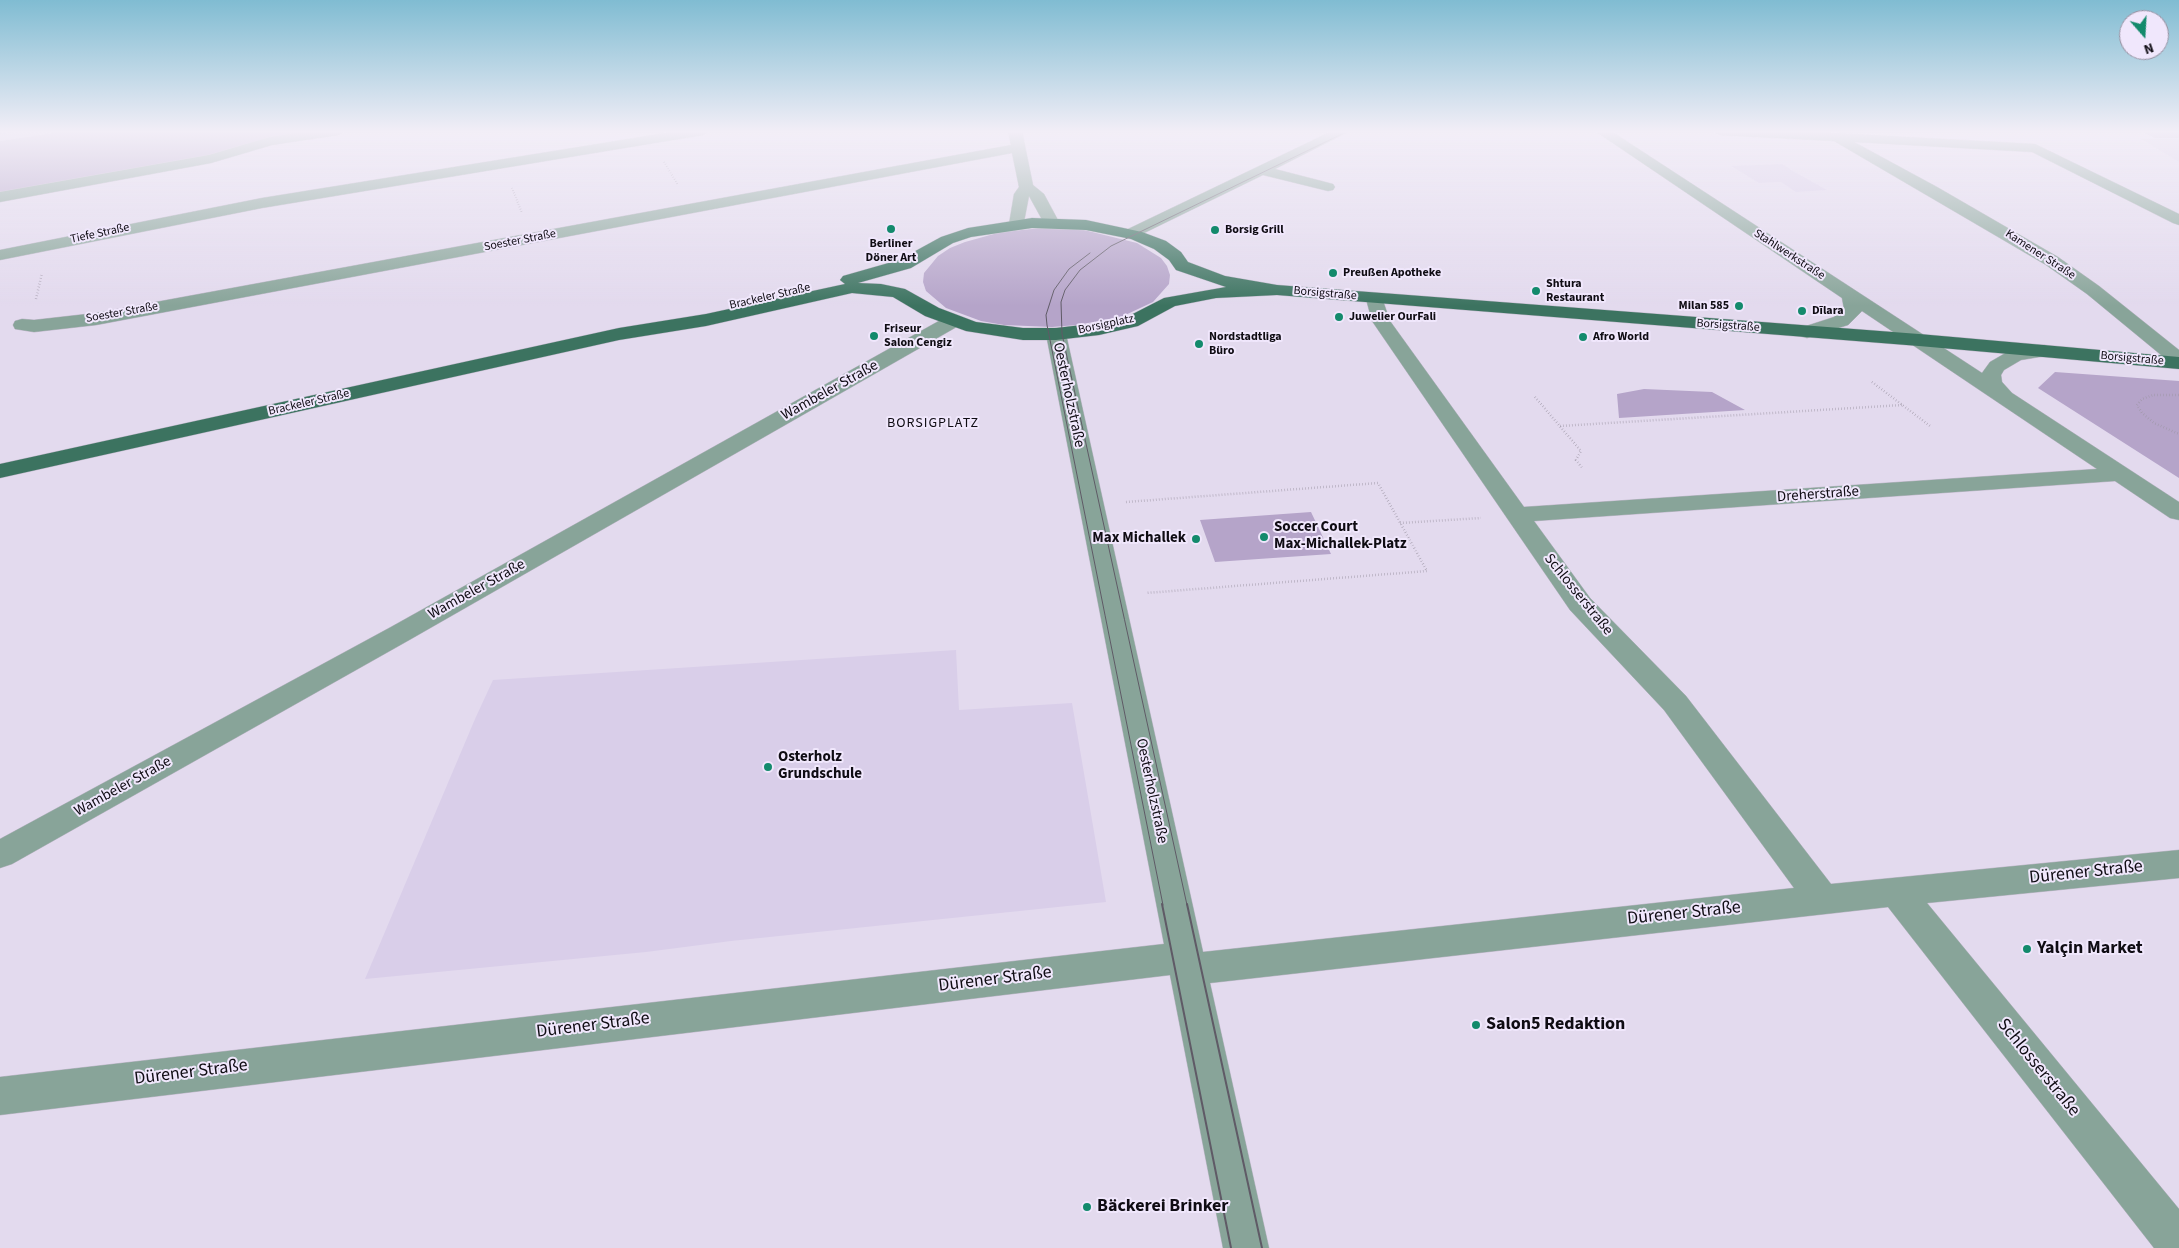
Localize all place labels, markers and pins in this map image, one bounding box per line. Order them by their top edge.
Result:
marker: Berliner Döner Art [885,223,897,235]
place label: Borsig Grill [1225,223,1284,237]
marker: Borsig Grill [1209,224,1221,236]
place label: Berliner Döner Art [866,237,916,265]
place label: Preußen Apotheke [1343,266,1441,280]
marker: Preußen Apotheke [1327,267,1339,279]
place label: Shtura Restaurant [1546,277,1604,305]
marker: Shtura Restaurant [1530,285,1542,297]
place label: Milan 585 [1679,299,1729,313]
marker: Milan 585 [1733,300,1745,312]
place label: Dīlara [1812,304,1843,318]
marker: Dīlara [1796,305,1808,317]
place label: Juwelier OurFali [1349,310,1436,324]
marker: Juwelier OurFali [1333,311,1345,323]
place label: Friseur Salon Cengiz [884,322,952,350]
marker: Friseur Salon Cengiz [868,330,880,342]
place label: Nordstadtliga Büro [1209,330,1282,358]
place label: Afro World [1593,330,1649,344]
marker: Afro World [1577,331,1589,343]
marker: Nordstadtliga Büro [1193,338,1205,350]
place label: Soccer Court Max-Michallek-Platz [1274,519,1407,554]
place label: Max Michallek [1092,530,1186,548]
marker: Soccer Court Max-Michallek-Platz [1258,531,1270,543]
marker: Max Michallek [1190,533,1202,545]
place label: Osterholz Grundschule [778,749,862,784]
marker: Osterholz Grundschule [762,761,774,773]
place label: Yalçin Market [2037,938,2143,960]
marker: Yalçin Market [2021,943,2033,955]
place label: Salon5 Redaktion [1486,1014,1625,1036]
marker: Salon5 Redaktion [1470,1019,1482,1031]
place label: Bäckerei Brinker [1097,1196,1229,1218]
marker: Bäckerei Brinker [1081,1201,1093,1213]

